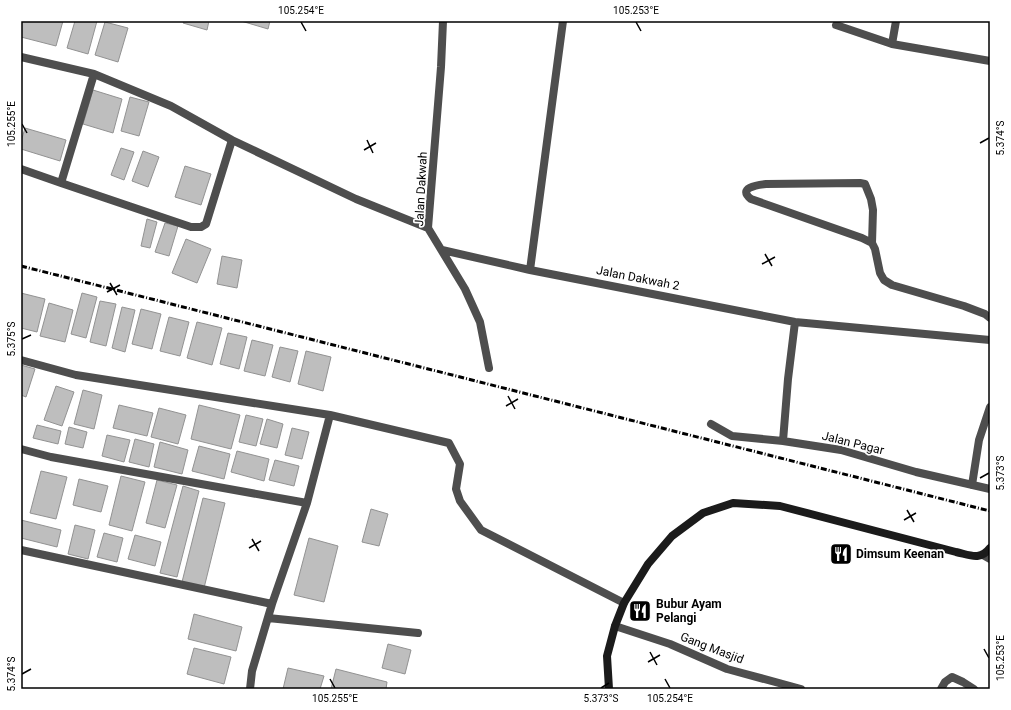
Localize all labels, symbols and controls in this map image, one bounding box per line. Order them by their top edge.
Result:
text: 105.254°E [278,5,324,16]
text: 105.253°E [613,5,659,16]
text: 105.255°E [6,101,17,147]
text: 5.374°S [995,121,1006,155]
street label: Jalan Dakwah [412,151,430,227]
street label: Jalan Dakwah 2 [595,263,681,293]
text: 5.375°S [6,322,17,356]
street label: Jalan Pagar [820,429,886,457]
text: 5.373°S [995,456,1006,490]
restaurant icon: Dimsum Keenan [828,541,854,567]
place label: Dimsum Keenan [856,547,944,561]
place label: Bubur Ayam Pelangi [656,597,722,625]
restaurant icon: Bubur Ayam Pelangi [627,598,653,624]
street label: Gang Masjid [678,629,746,667]
text: 105.253°E [995,635,1006,681]
text: 5.374°S [6,657,17,691]
text: 105.255°E [312,693,358,704]
text: 5.373°S [584,693,618,704]
text: 105.254°E [647,693,693,704]

